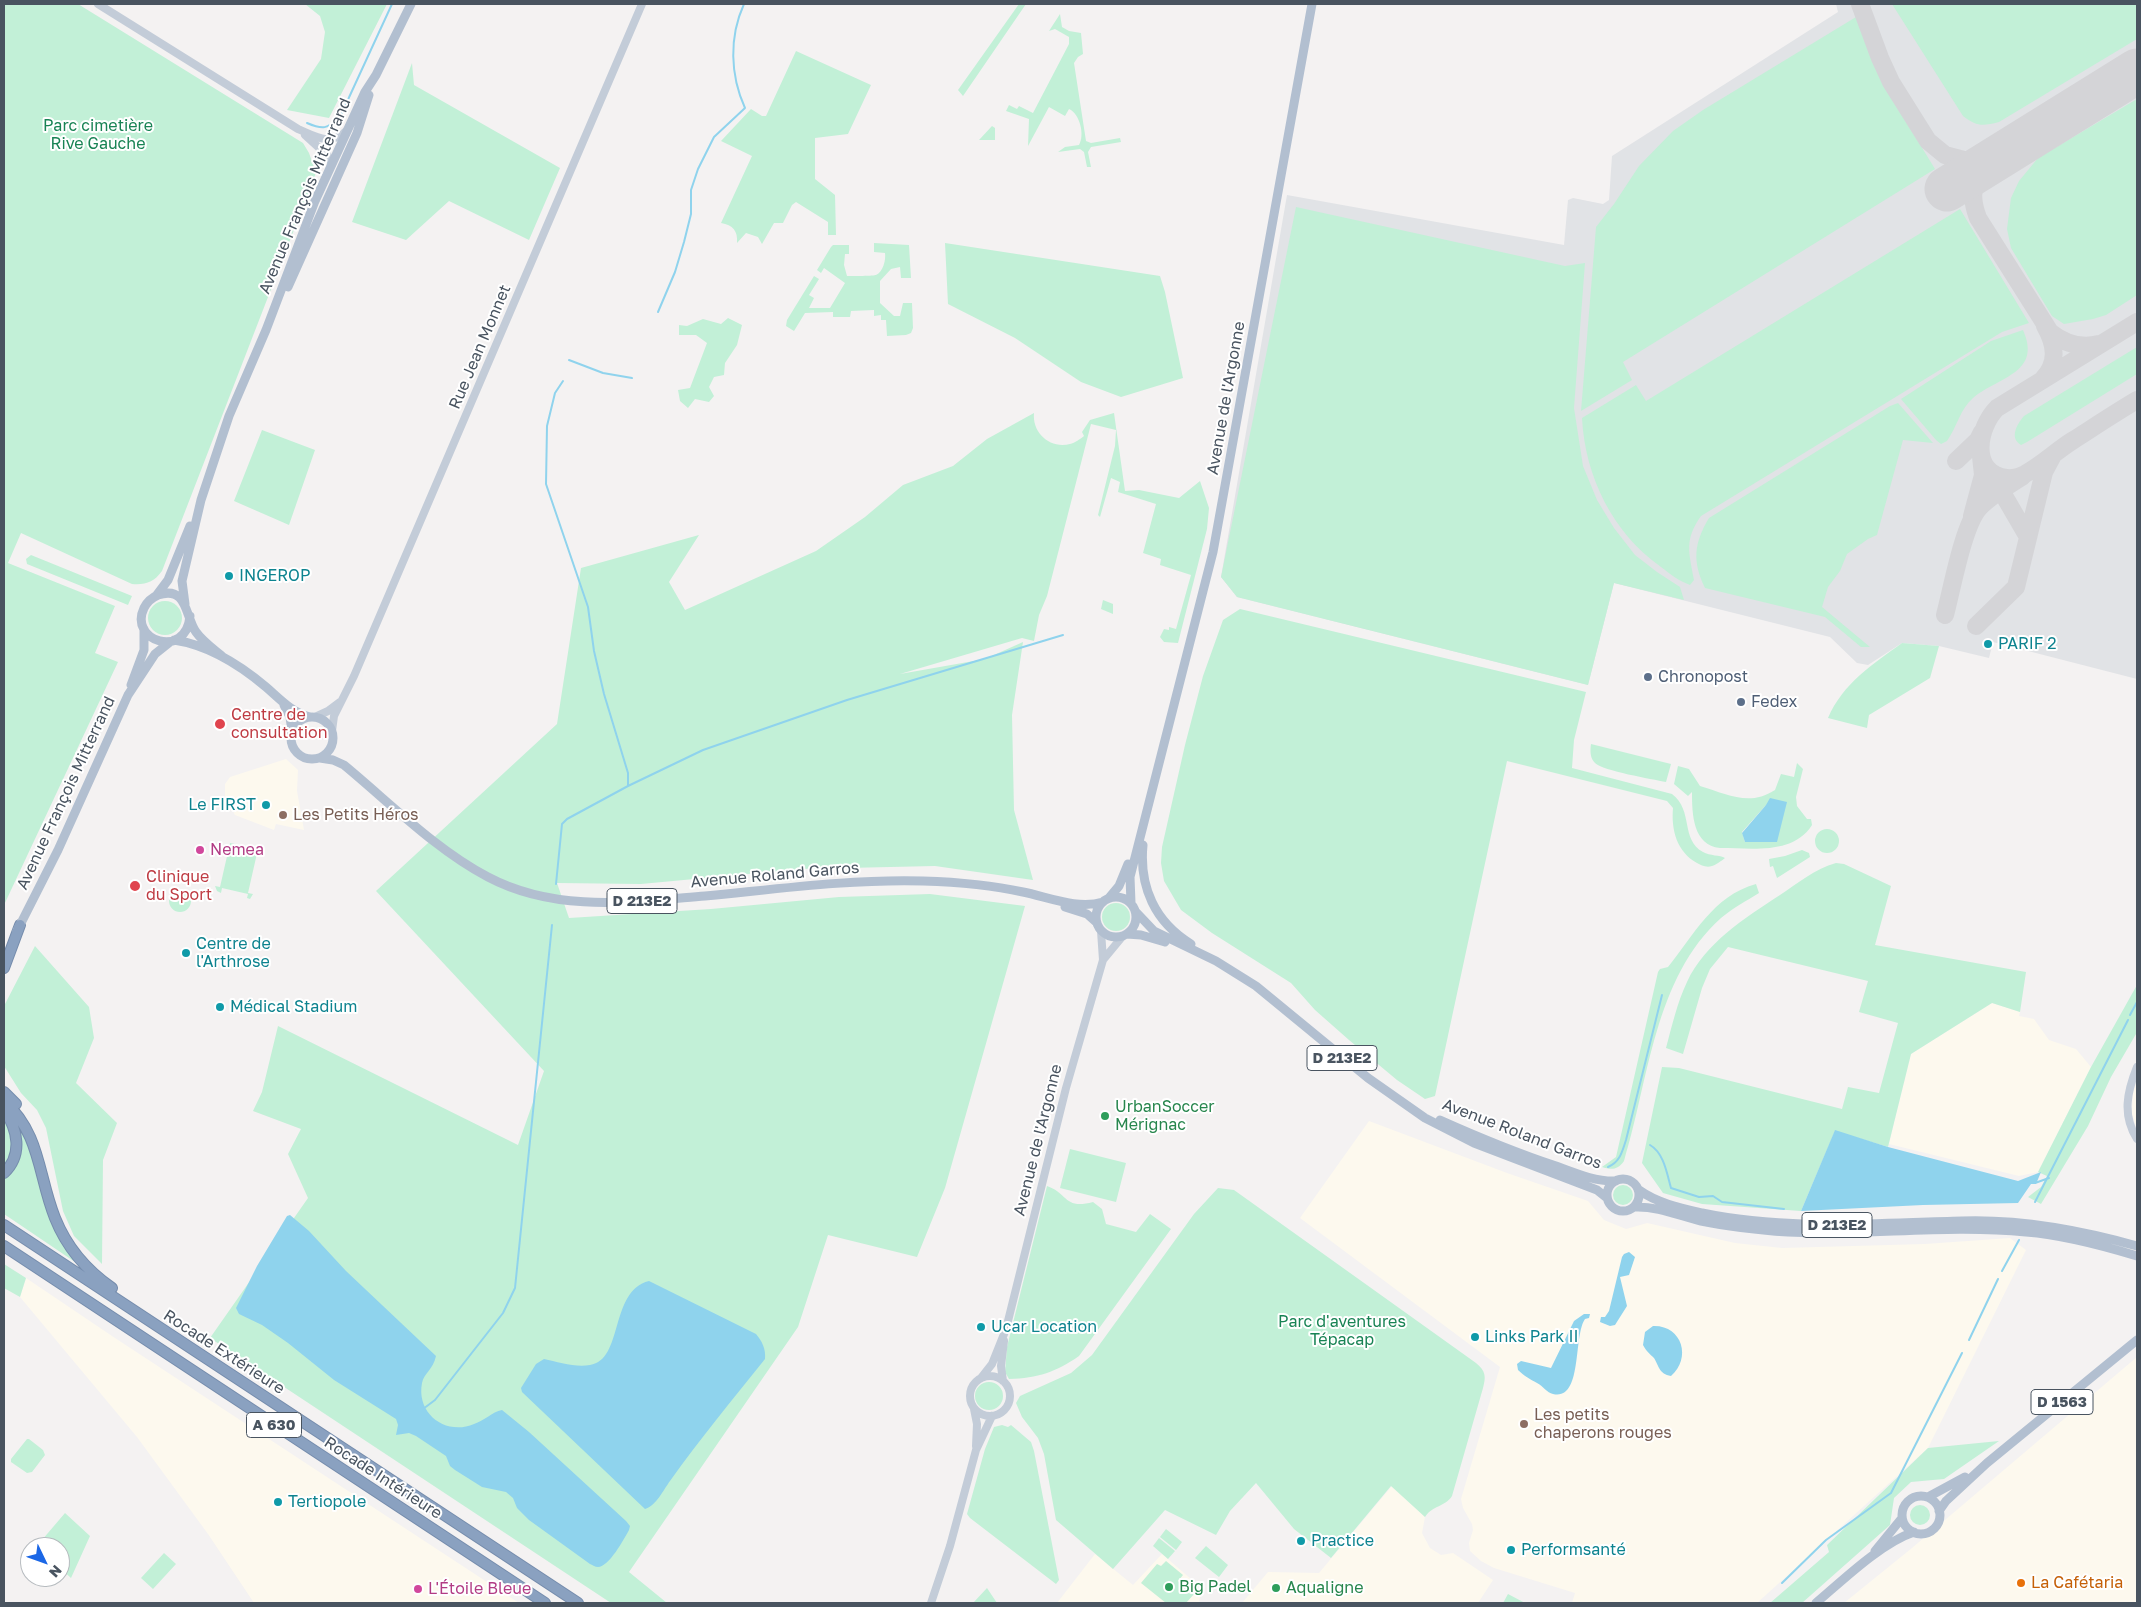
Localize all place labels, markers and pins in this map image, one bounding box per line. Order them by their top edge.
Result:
place label: INGEROP [239,566,310,586]
marker: INGEROP [223,570,235,582]
place label: PARIF 2 [1998,634,2057,654]
marker: PARIF 2 [1982,638,1994,650]
place label: Chronopost [1658,667,1748,687]
marker: Chronopost [1642,671,1654,683]
place label: Fedex [1751,692,1797,712]
marker: Fedex [1735,696,1747,708]
place label: Centre de consultation [231,705,328,743]
marker: Centre de consultation [213,717,227,731]
place label: Le FIRST [188,795,256,815]
marker: Le FIRST [260,799,272,811]
place label: Les Petits Héros [293,805,418,825]
marker: Les Petits Héros [277,809,289,821]
place label: Nemea [210,840,264,860]
marker: Nemea [194,844,206,856]
place label: Clinique du Sport [146,867,212,905]
marker: Clinique du Sport [128,879,142,893]
place label: Centre de l'Arthrose [196,934,271,972]
marker: Centre de l'Arthrose [180,947,192,959]
place label: Médical Stadium [230,997,357,1017]
marker: Médical Stadium [214,1001,226,1013]
place label: UrbanSoccer Mérignac [1115,1097,1214,1135]
marker: UrbanSoccer Mérignac [1099,1110,1111,1122]
place label: Ucar Location [991,1317,1097,1337]
marker: Ucar Location [975,1321,987,1333]
place label: Links Park II [1485,1327,1578,1347]
marker: Links Park II [1469,1331,1481,1343]
place label: Les petits chaperons rouges [1534,1405,1672,1443]
marker: Les petits chaperons rouges [1518,1418,1530,1430]
place label: Tertiopole [288,1492,366,1512]
marker: Tertiopole [272,1496,284,1508]
place label: Practice [1311,1531,1374,1551]
marker: Practice [1295,1535,1307,1547]
place label: Performsanté [1521,1540,1626,1560]
marker: Performsanté [1505,1544,1517,1556]
place label: La Cafétaria [2031,1573,2123,1593]
place label: Big Padel [1179,1577,1251,1597]
marker: La Cafétaria [2015,1577,2027,1589]
place label: Aqualigne [1286,1578,1363,1598]
place label: L'Étoile Bleue [428,1579,531,1599]
marker: Big Padel [1163,1581,1175,1593]
marker: Aqualigne [1270,1582,1282,1594]
marker: L'Étoile Bleue [412,1583,424,1595]

